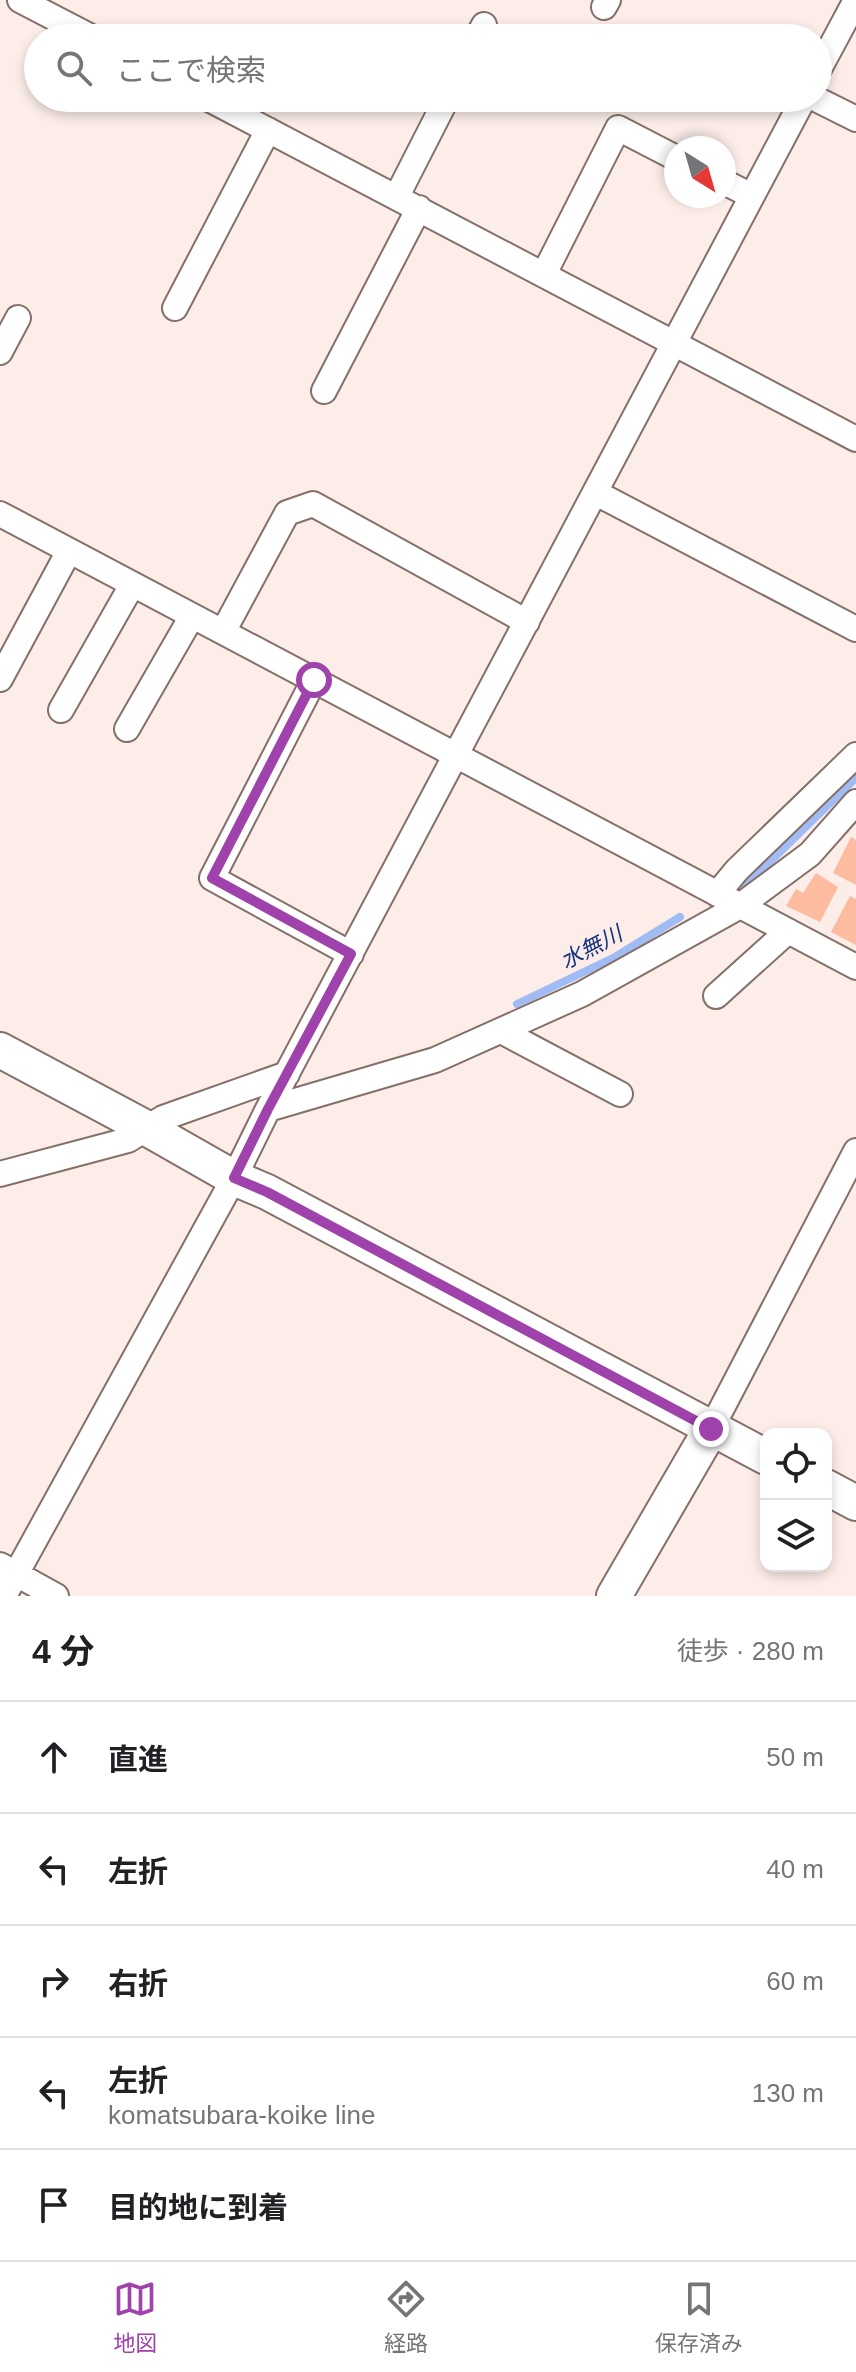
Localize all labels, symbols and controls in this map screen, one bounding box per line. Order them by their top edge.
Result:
search box [24,24,832,112]
icon: search [52,46,96,90]
text: ここで検索 [116,54,266,87]
north arrow [664,136,736,208]
route start [296,662,332,698]
water label: 水無川 [556,920,628,974]
route end [693,1411,729,1447]
map controls [760,1428,832,1572]
button: locate [760,1428,832,1500]
button: layers [760,1500,832,1572]
text: 4 分 [32,1632,94,1670]
text: 徒歩 · 280 m [677,1636,824,1666]
icon: ahead [32,1735,76,1779]
text: 50 m [766,1742,824,1772]
text: 直進 [108,1743,168,1776]
icon: left [32,1847,76,1891]
text: 40 m [766,1854,824,1884]
text: 左折 [108,1855,168,1888]
icon: right [32,1959,76,2003]
text: 60 m [766,1966,824,1996]
text: 右折 [108,1967,168,2000]
text: 左折 [108,2064,168,2097]
icon: left [32,2071,76,2115]
text: 130 m [752,2078,824,2108]
text: komatsubara-koike line [108,2100,375,2130]
icon: arrive [32,2183,76,2227]
text: 目的地に到着 [108,2191,288,2224]
tab: 地図 [113,2277,157,2357]
tab: 経路 [384,2277,428,2357]
tab: 保存済み [655,2277,743,2357]

